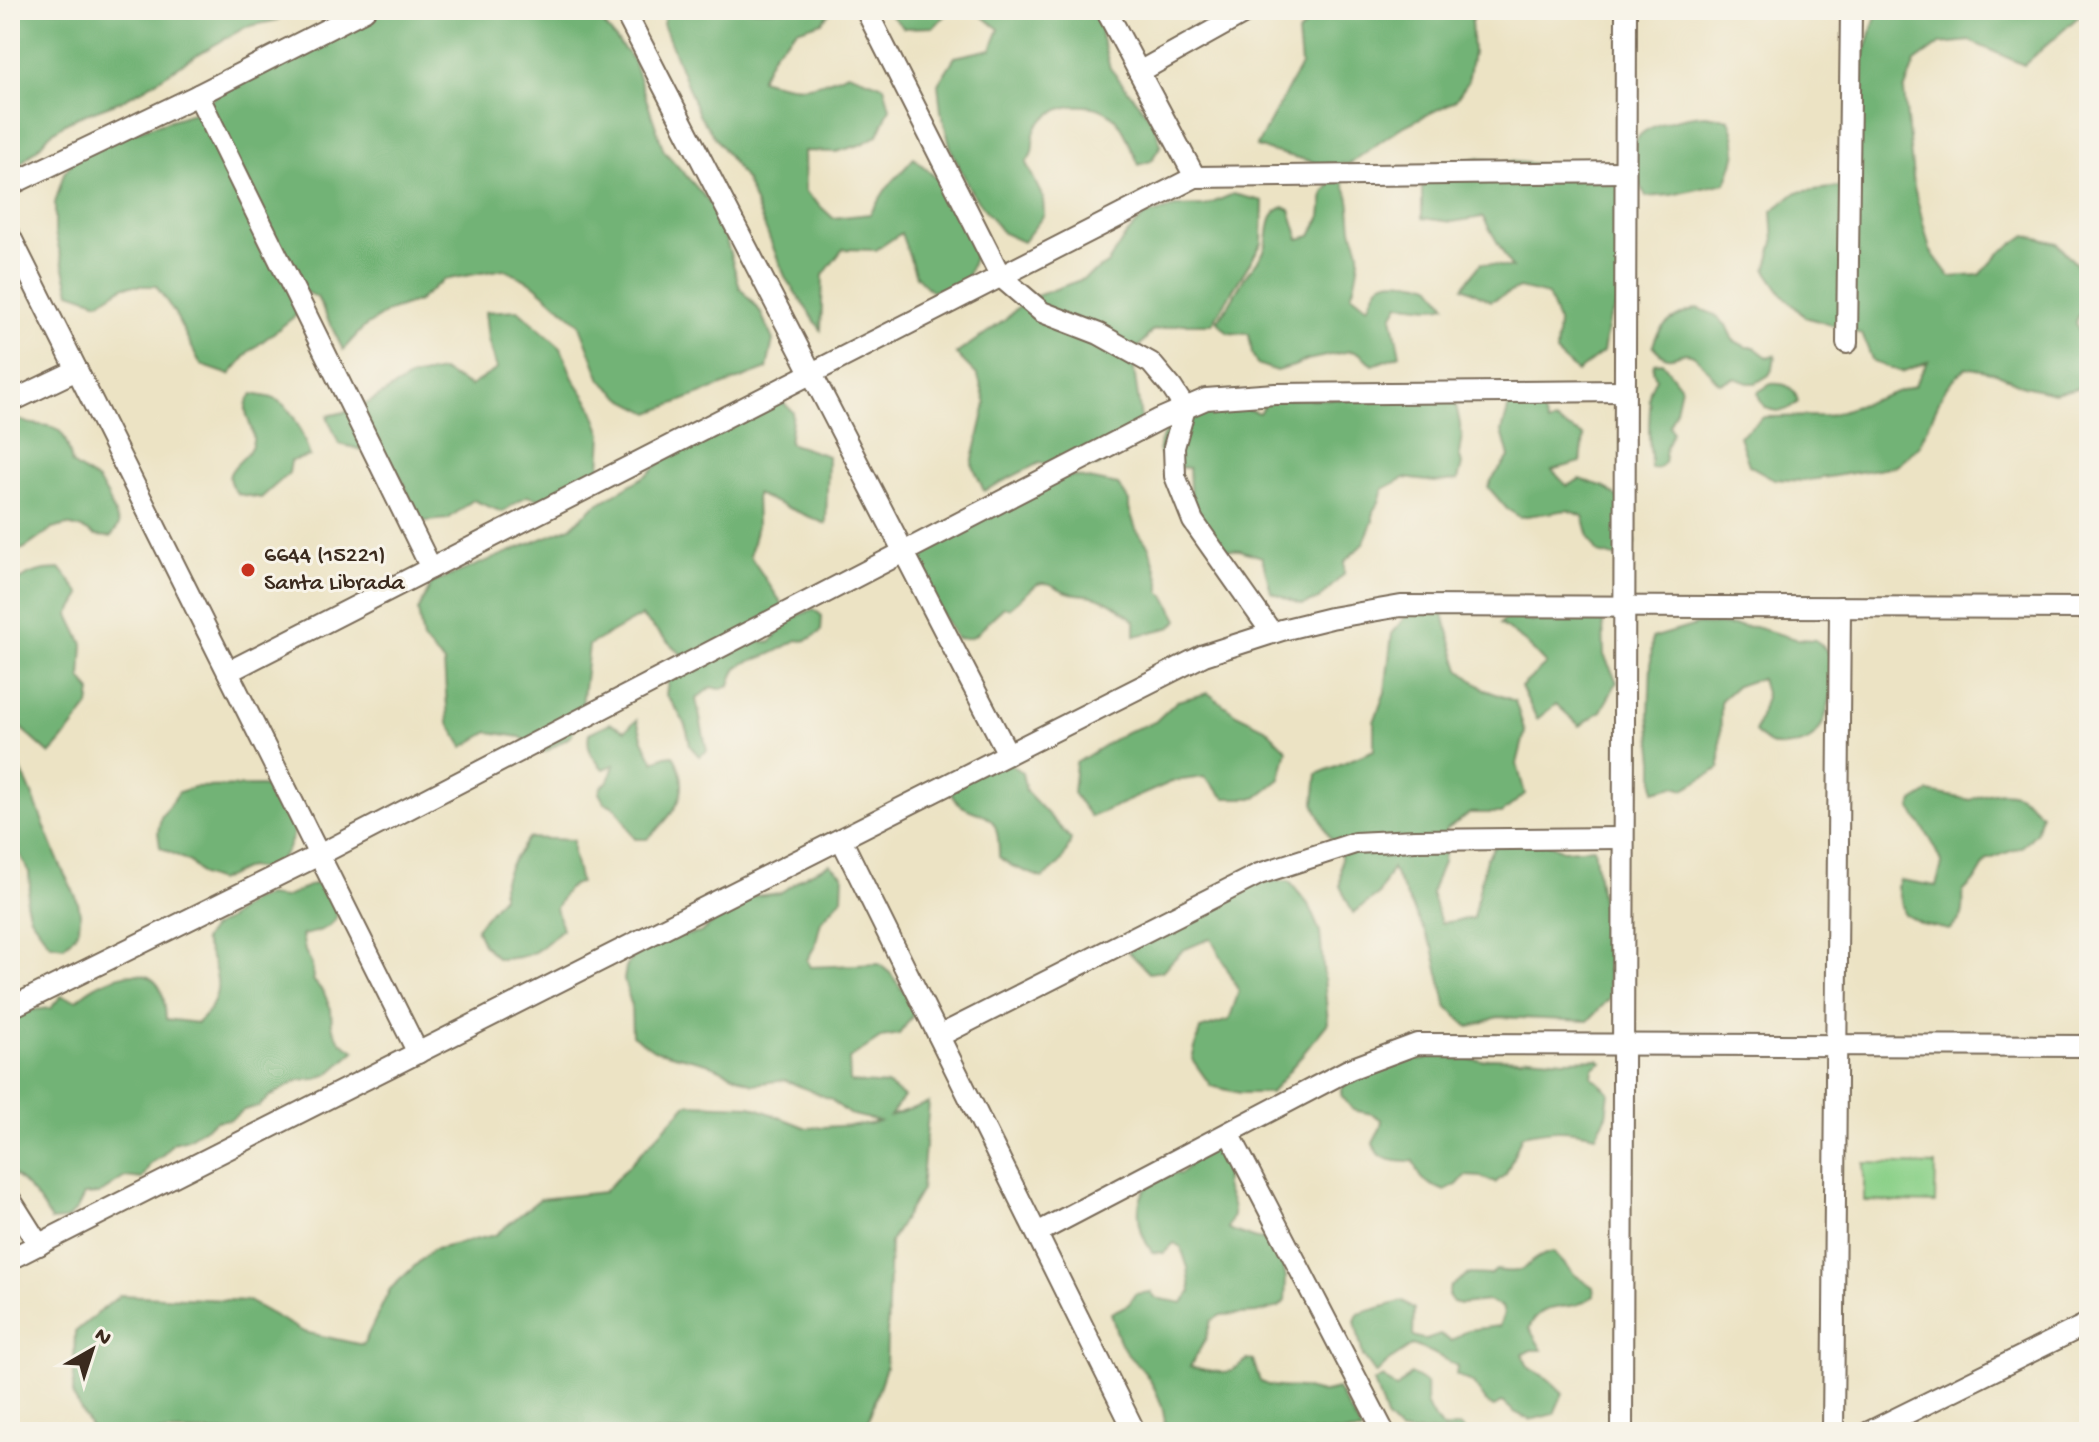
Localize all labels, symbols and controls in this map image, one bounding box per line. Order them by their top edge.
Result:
place label: 6644 (15221) Santa Librada [264,542,405,599]
marker: 6644 (15221) Santa Librada [239,561,257,579]
north arrow [52,1310,132,1390]
text: N [88,1323,116,1352]

